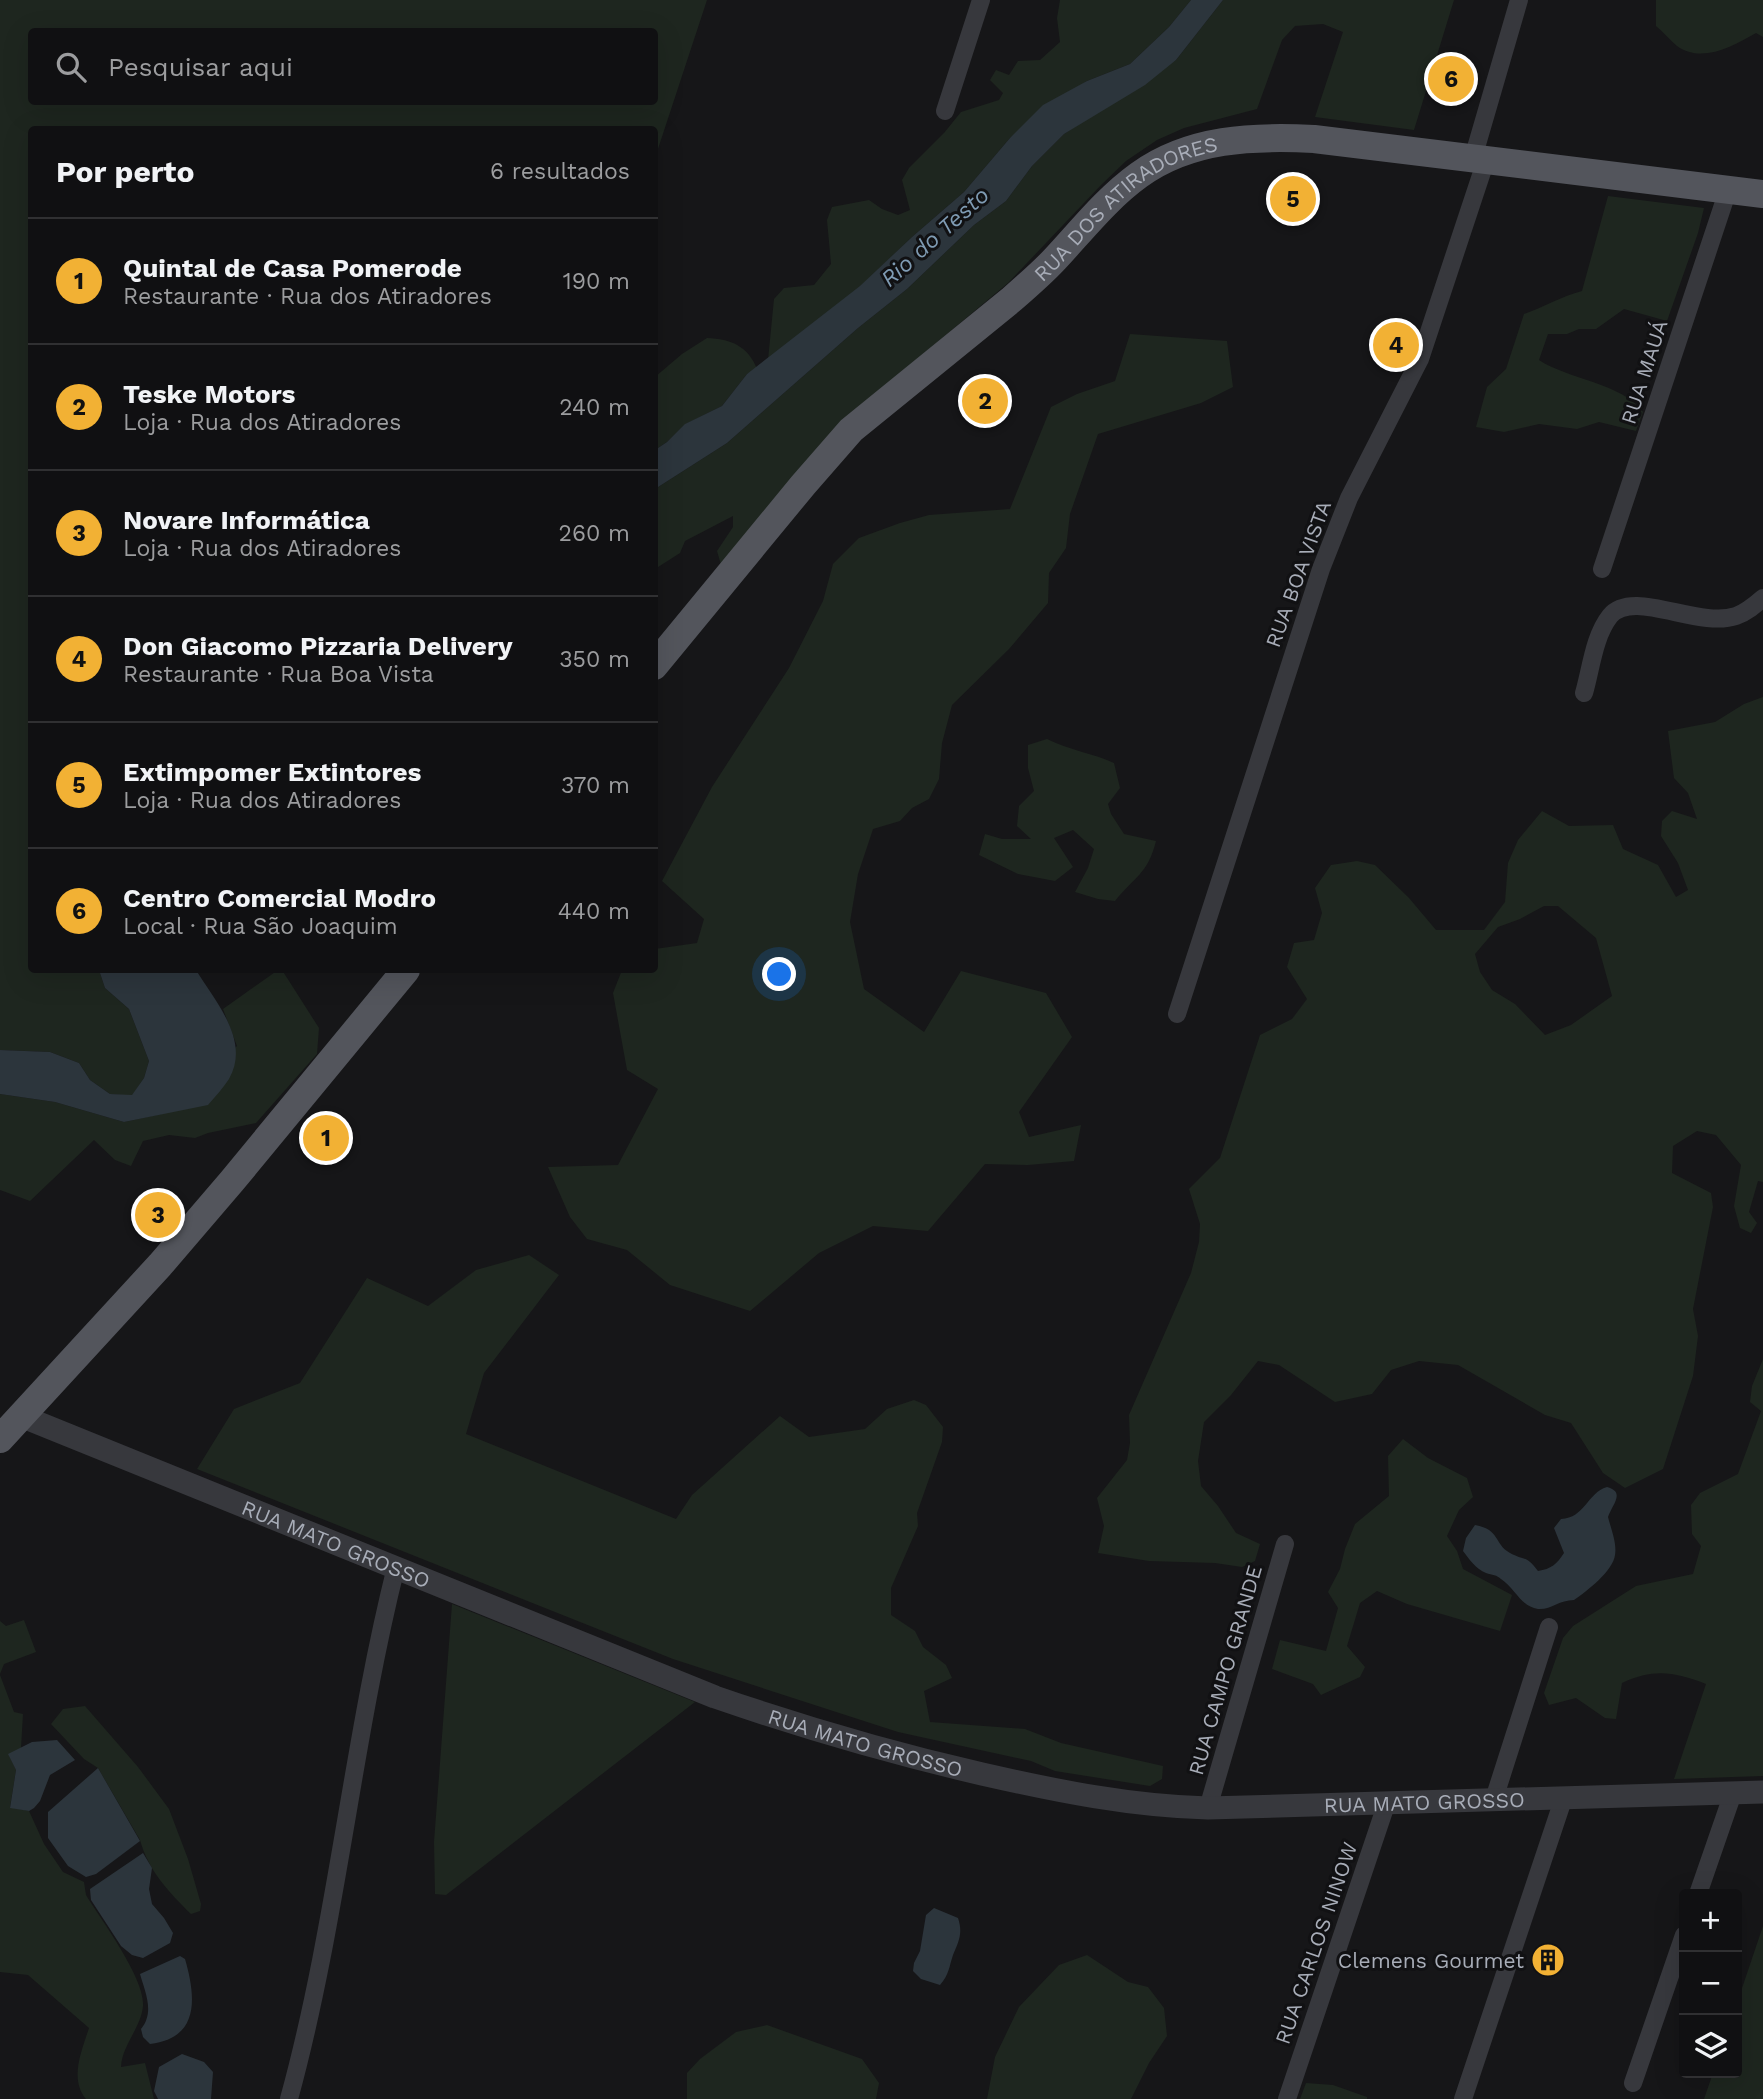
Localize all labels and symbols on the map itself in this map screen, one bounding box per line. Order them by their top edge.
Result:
pin: 6 [1428,53,1474,105]
street label: RUA DOS ATIRADORES [1028,131,1220,286]
pin: 5 [1270,173,1316,225]
water label: Rio do Testo [875,181,995,293]
street label: RUA MAUÁ [1615,317,1673,427]
pin: 4 [1373,319,1419,371]
pin: 2 [962,375,1008,427]
street label: RUA BOA VISTA [1260,497,1336,651]
your location [762,957,796,991]
pin: 1 [303,1112,349,1164]
pin: 3 [135,1189,181,1241]
street label: RUA MATO GROSSO [238,1494,434,1593]
street label: RUA CAMPO GRANDE [1183,1562,1267,1778]
street label: RUA MATO GROSSO [765,1703,965,1782]
street label: RUA MATO GROSSO [1323,1786,1525,1817]
street label: RUA CARLOS NINOW [1270,1839,1362,2047]
building icon: Clemens Gourmet [1529,1941,1567,1979]
place label: Clemens Gourmet [1338,1948,1524,1973]

